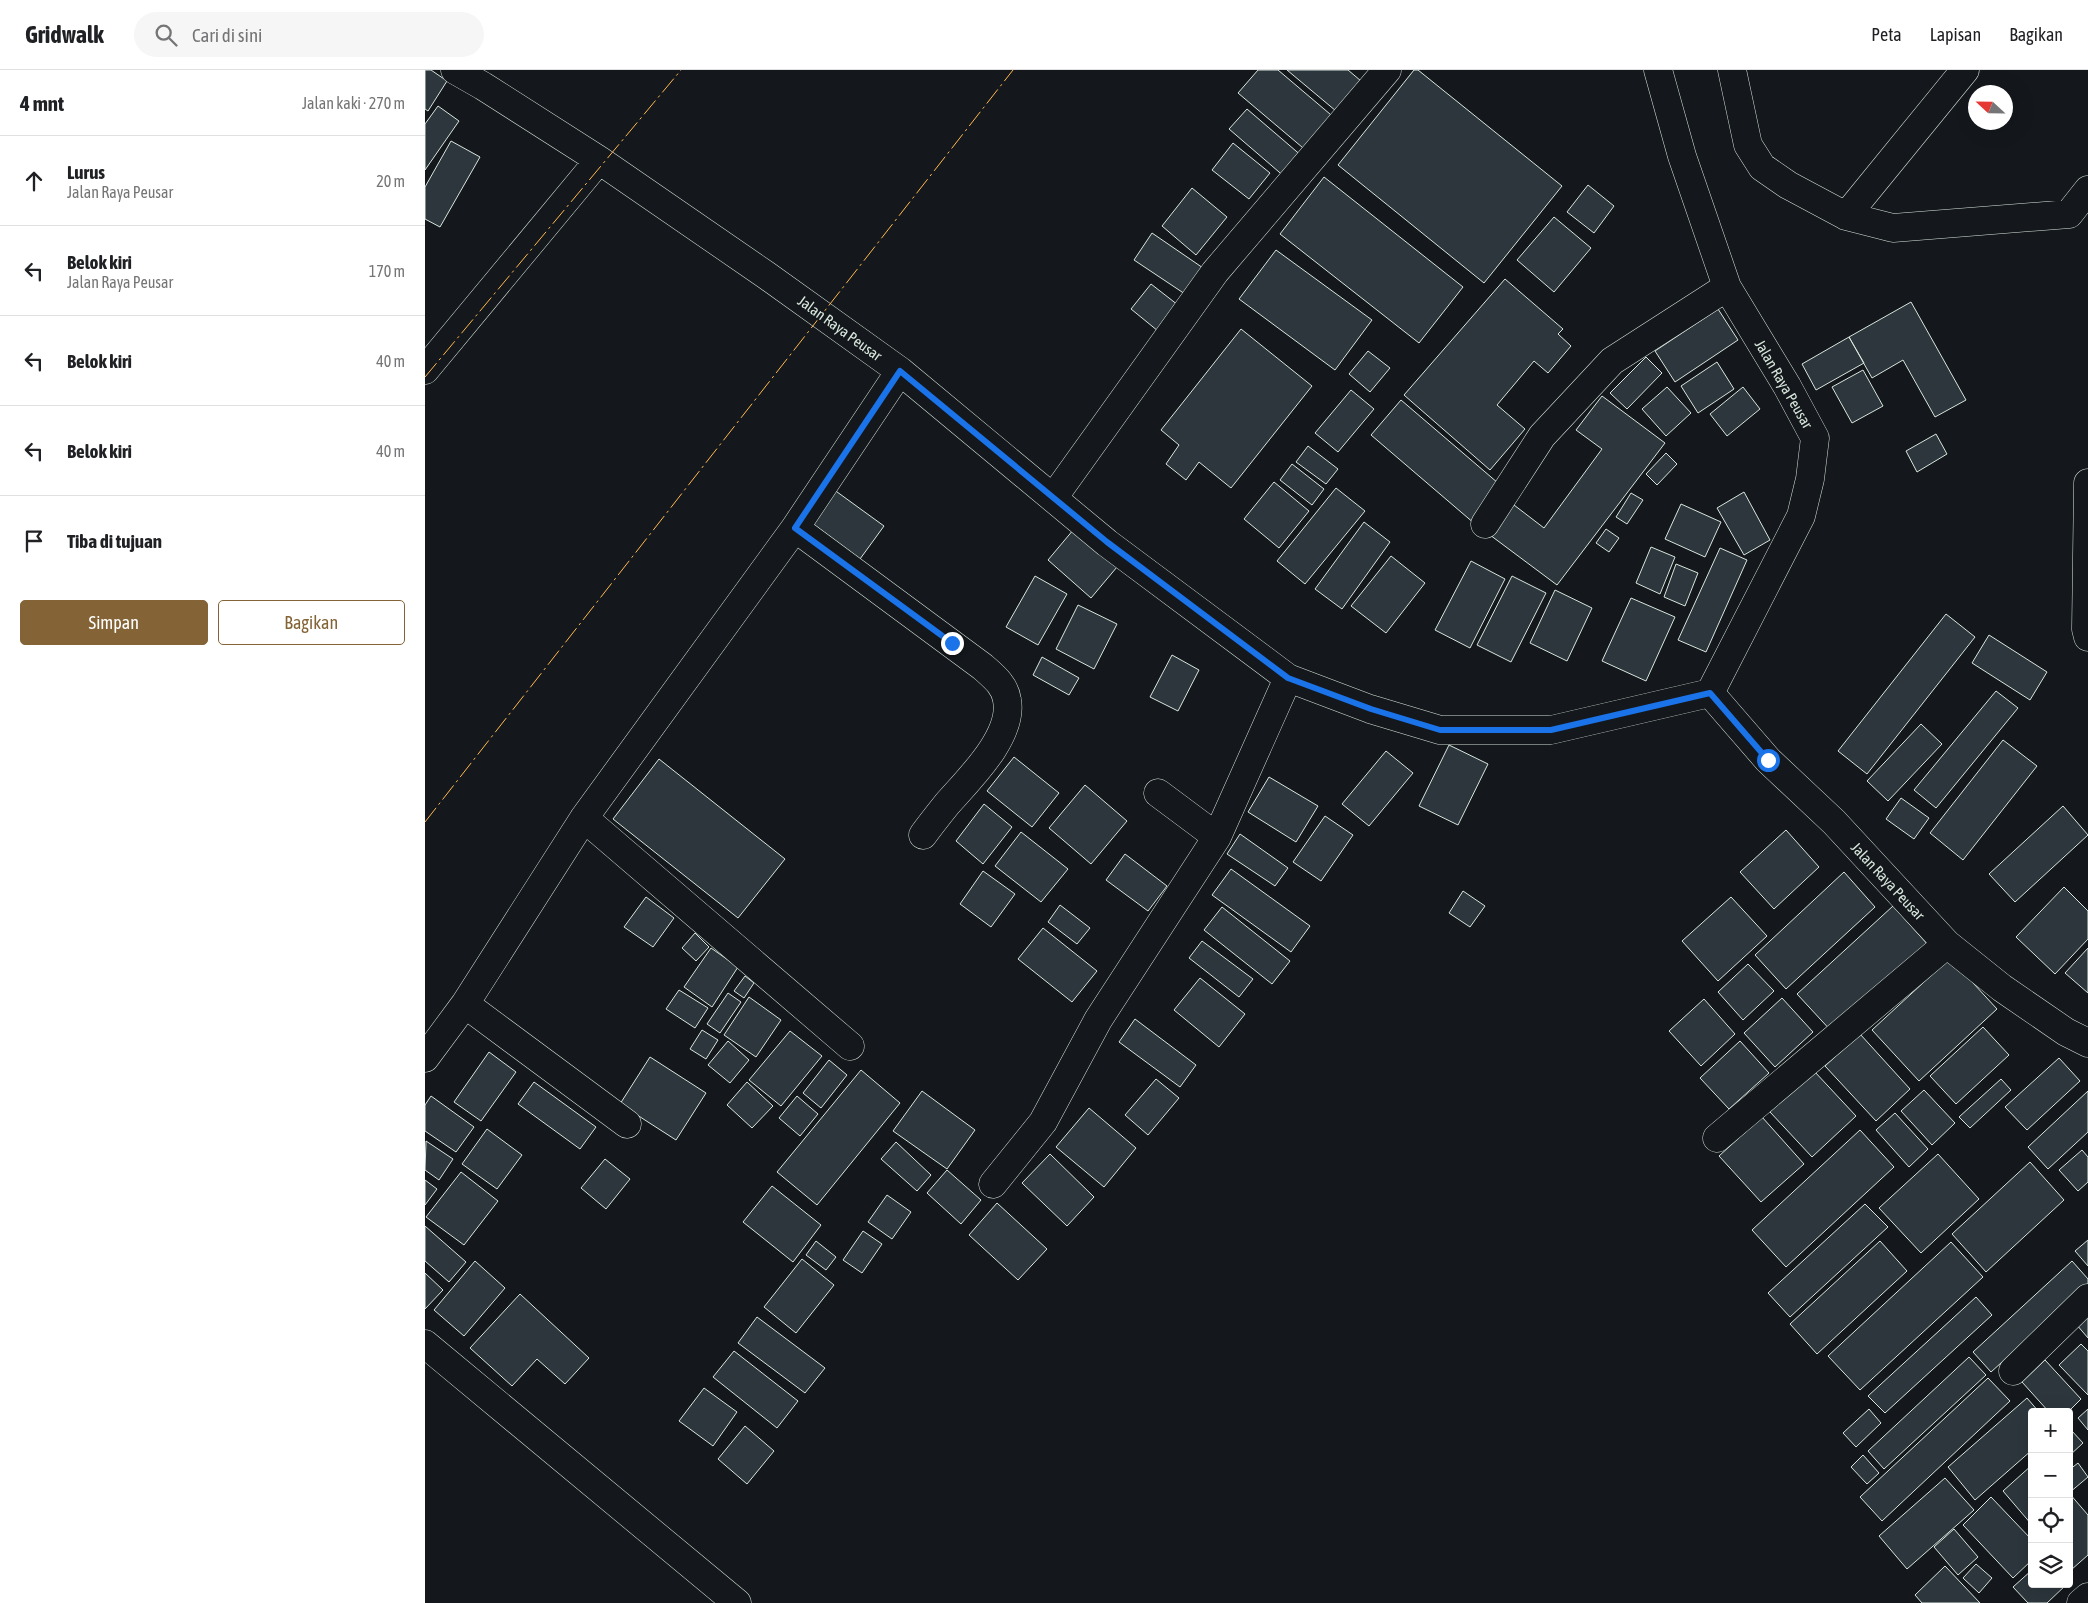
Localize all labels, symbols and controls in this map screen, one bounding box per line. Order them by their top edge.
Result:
search box [134,12,484,57]
text: Gridwalk [25,21,104,48]
icon: search [152,21,180,49]
text: Cari di sini [192,24,262,46]
text: Peta [1871,24,1902,45]
text: Lapisan [1930,24,1981,45]
text: Bagikan [2009,24,2063,45]
north arrow [1968,85,2013,130]
text: 4 mnt [20,91,64,115]
text: Jalan kaki · 270 m [302,94,405,112]
text: Lurus [67,161,105,183]
icon: ahead [20,167,48,195]
text: 20 m [376,172,405,190]
text: Jalan Raya Peusar [67,183,173,201]
text: Belok kiri [67,251,132,273]
icon: left [20,257,48,285]
text: 170 m [369,262,405,280]
text: Jalan Raya Peusar [67,273,173,291]
street label: Jalan Raya Peusar [795,292,886,364]
street label: Jalan Raya Peusar [1752,337,1817,432]
icon: left [20,347,48,375]
text: Belok kiri [67,350,132,372]
text: 40 m [376,352,405,370]
icon: left [20,437,48,465]
text: Belok kiri [67,440,132,462]
text: 40 m [376,442,405,460]
icon: arrive [20,527,48,555]
text: Tiba di tujuan [67,530,162,552]
button: Simpan [20,600,208,645]
button: Bagikan [218,600,405,645]
route end [941,632,964,655]
route start [1757,749,1780,772]
street label: Jalan Raya Peusar [1848,839,1929,924]
map controls [2028,1408,2073,1588]
button: + [2028,1408,2073,1453]
button: − [2028,1453,2073,1498]
button: locate [2028,1498,2073,1543]
button: layers [2028,1543,2073,1588]

